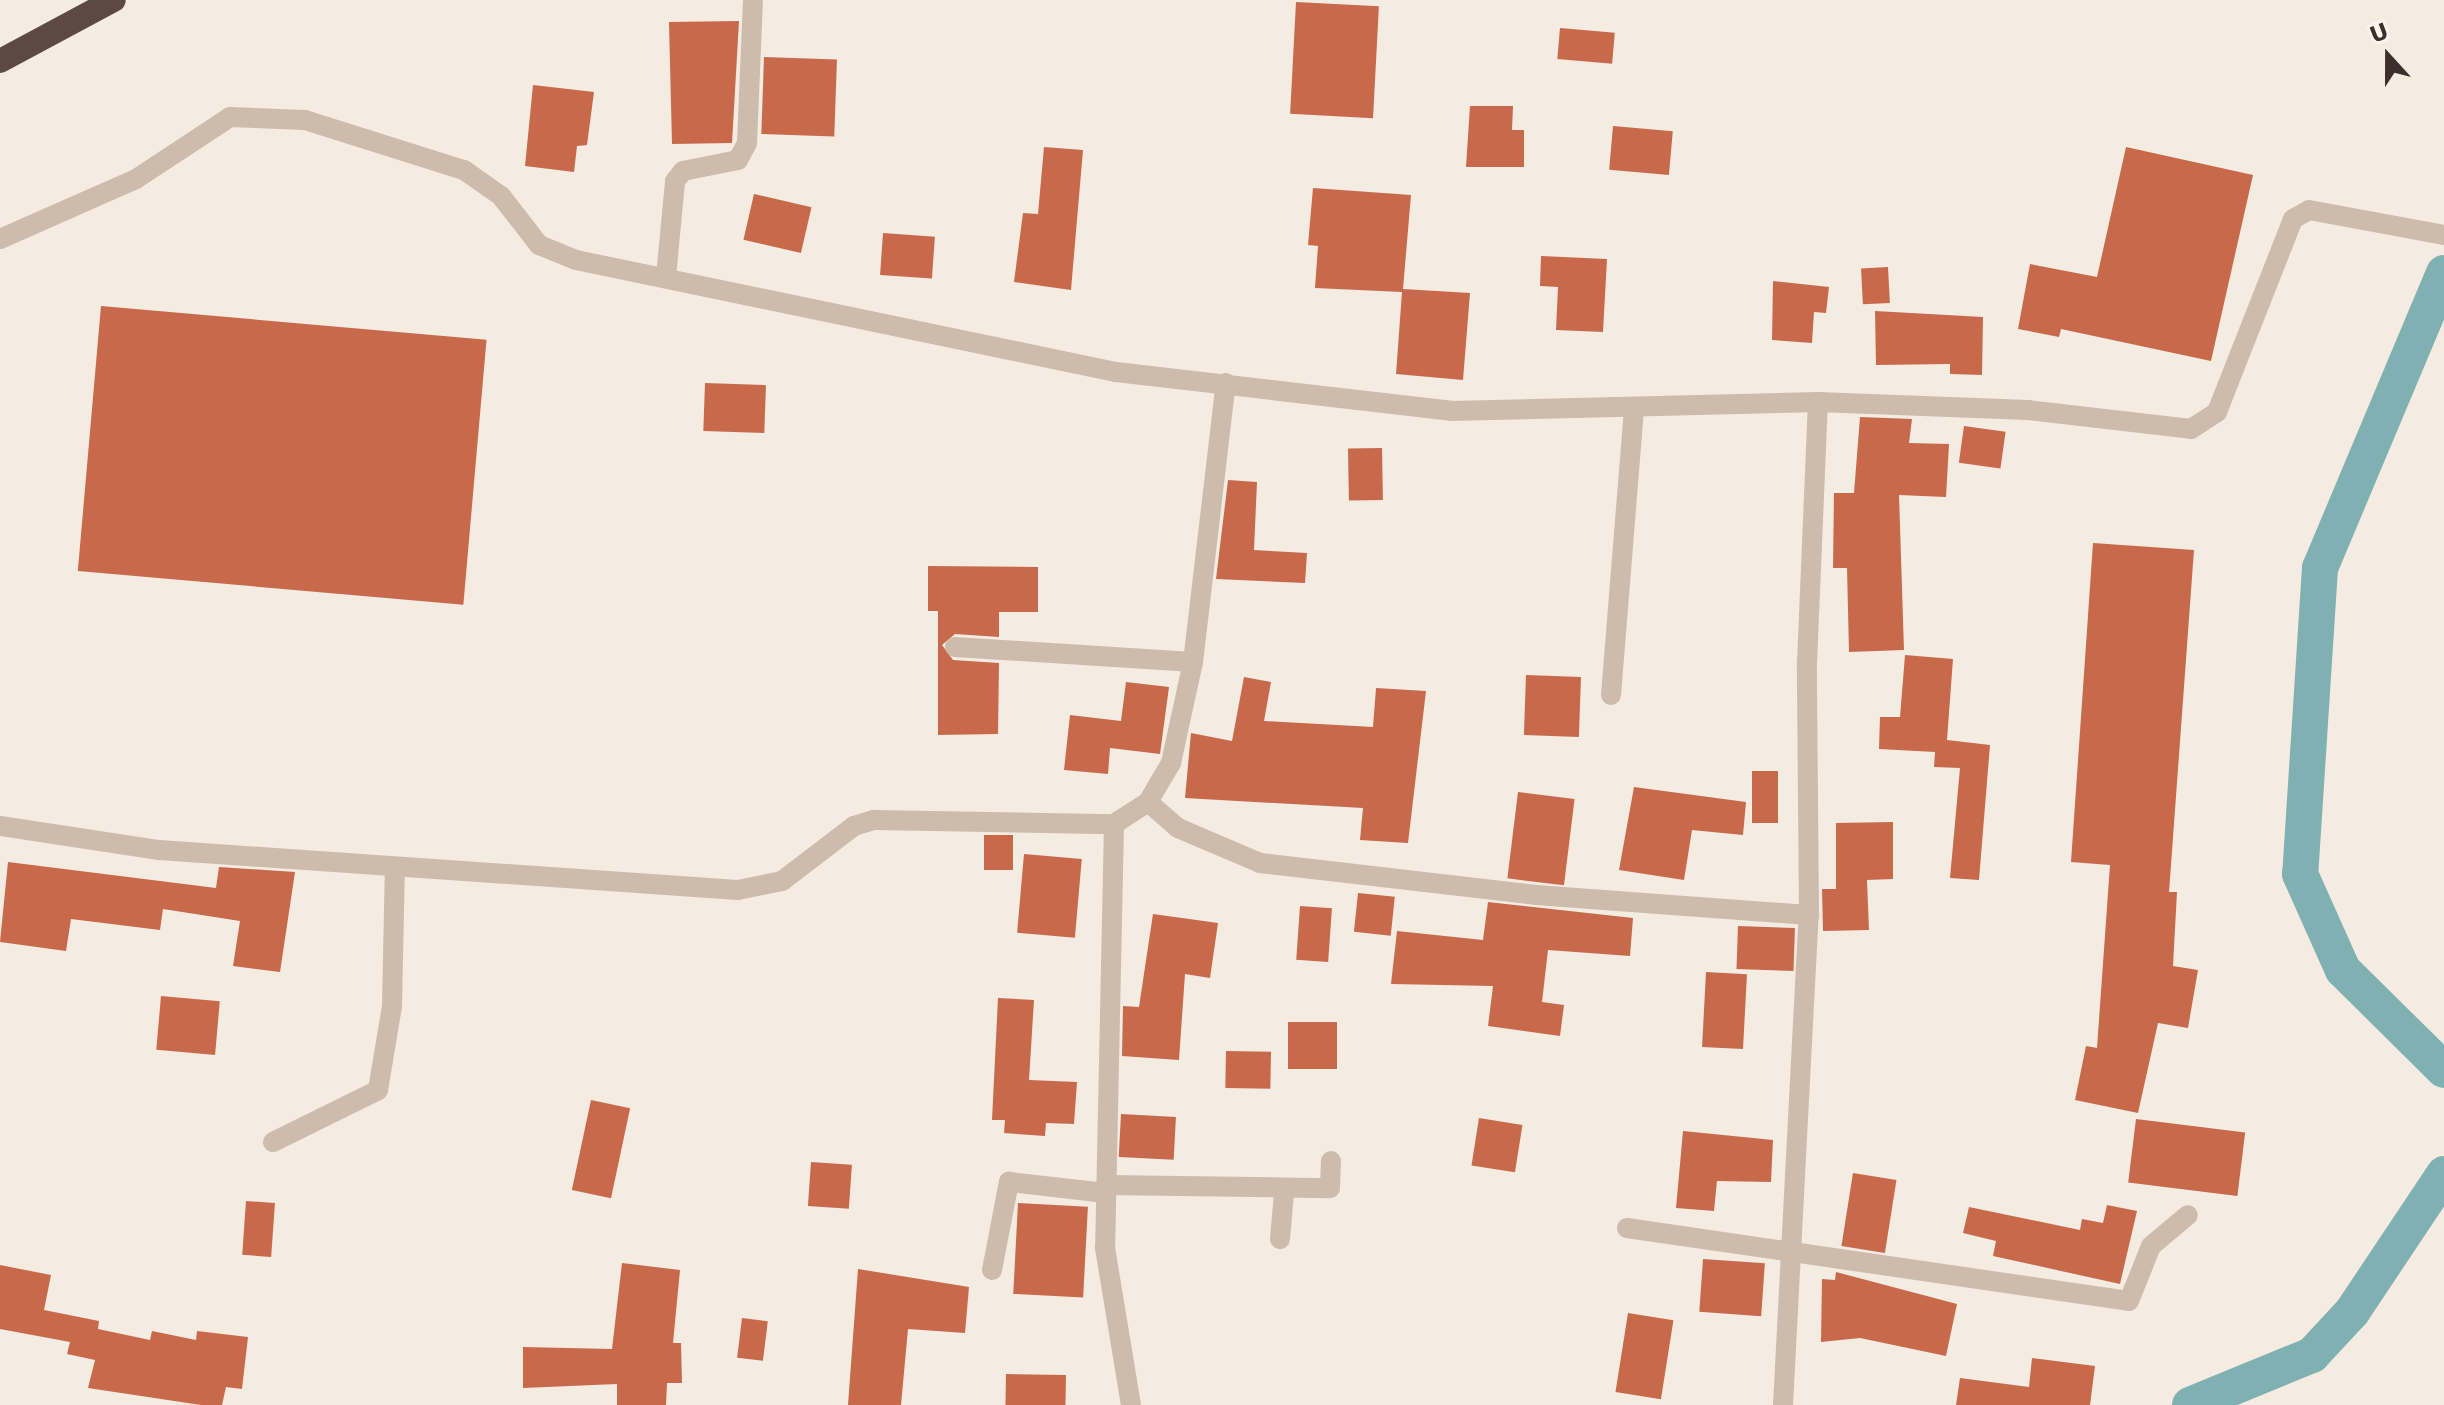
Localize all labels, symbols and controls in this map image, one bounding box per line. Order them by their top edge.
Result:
north arrow [2348,16,2428,96]
text: U [2366,18,2392,48]

